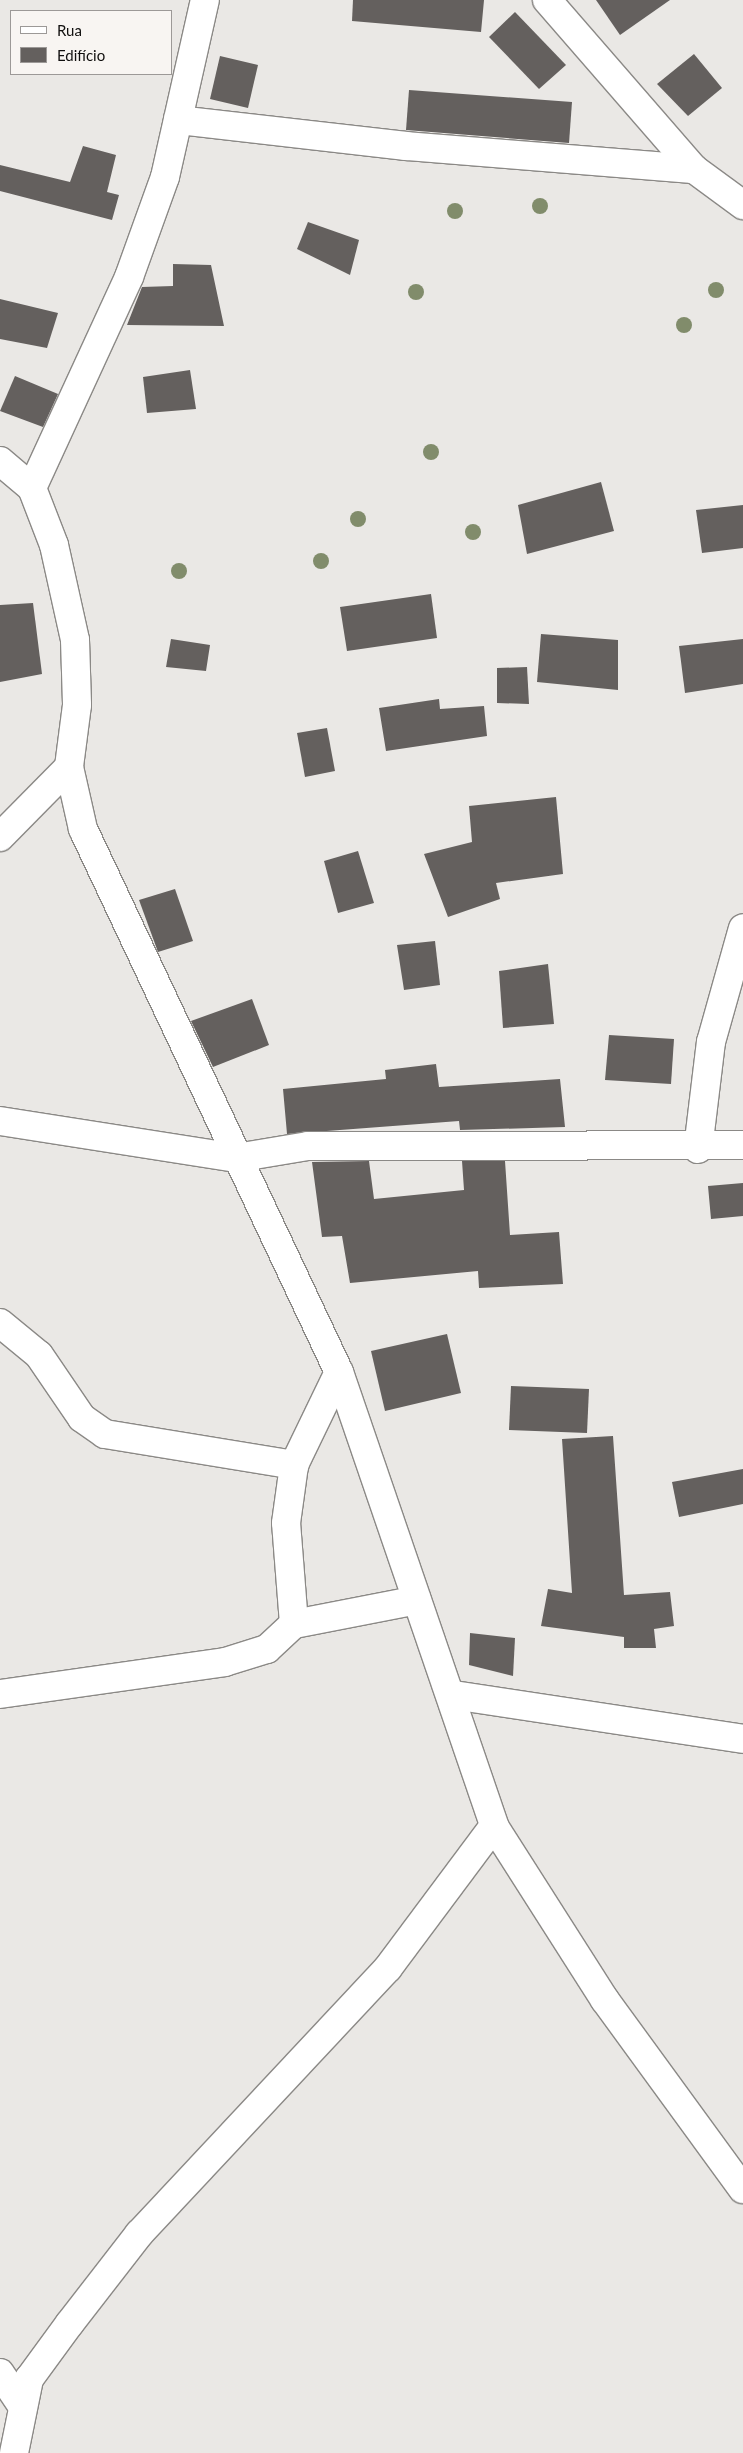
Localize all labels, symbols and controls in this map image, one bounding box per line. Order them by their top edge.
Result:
legend [10,10,172,75]
text: Rua [57,21,82,39]
text: Edifício [57,46,105,64]

